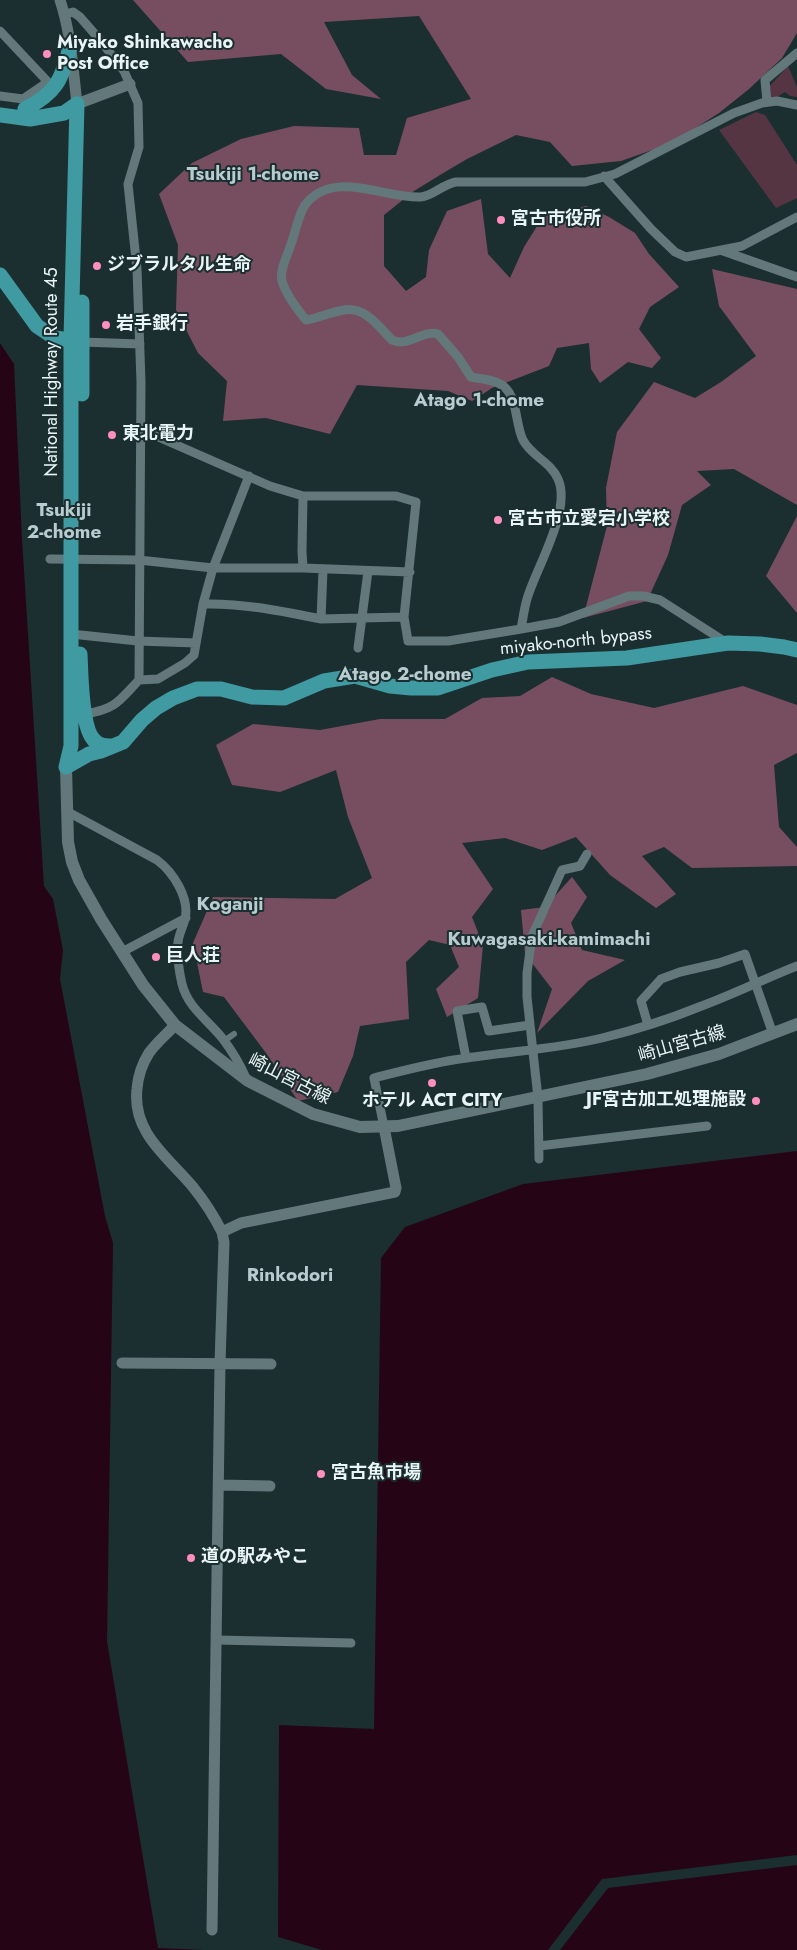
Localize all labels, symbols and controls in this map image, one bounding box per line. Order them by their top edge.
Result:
place label: Miyako Shinkawacho Post Office [57,33,233,76]
marker: Miyako Shinkawacho Post Office [41,48,53,60]
district label: Tsukiji 1-chome [187,164,319,186]
place label: 宮古市役所 [511,209,601,231]
marker: 宮古市役所 [495,214,507,226]
place label: ジブラルタル生命 [107,255,251,277]
marker: ジブラルタル生命 [91,260,103,272]
street label: National Highway Route 45 [42,267,64,477]
place label: 岩手銀行 [116,314,188,336]
marker: 岩手銀行 [100,319,112,331]
district label: Atago 1-chome [414,390,544,412]
place label: 東北電力 [122,424,194,446]
marker: 東北電力 [106,429,118,441]
district label: Tsukiji 2-chome [27,500,101,544]
place label: 宮古市立愛宕小学校 [508,509,670,531]
marker: 宮古市立愛宕小学校 [492,514,504,526]
street label: miyako-north bypass [499,623,653,661]
district label: Atago 2-chome [338,664,472,686]
district label: Koganji [196,894,264,916]
district label: Kuwagasaki-kamimachi [448,929,650,951]
place label: 巨人荘 [166,946,220,968]
marker: 巨人荘 [150,951,162,963]
street label: 崎山宮古線 [636,1022,728,1068]
street label: 崎山宮古線 [244,1050,334,1110]
marker: ホテル ACT CITY [426,1077,438,1089]
place label: JF宮古加工処理施設 [586,1090,746,1112]
place label: ホテル ACT CITY [362,1091,502,1113]
marker: JF宮古加工処理施設 [750,1095,762,1107]
district label: Rinkodori [247,1265,333,1287]
place label: 宮古魚市場 [331,1463,421,1485]
marker: 宮古魚市場 [315,1468,327,1480]
place label: 道の駅みやこ [201,1547,309,1569]
marker: 道の駅みやこ [185,1552,197,1564]

